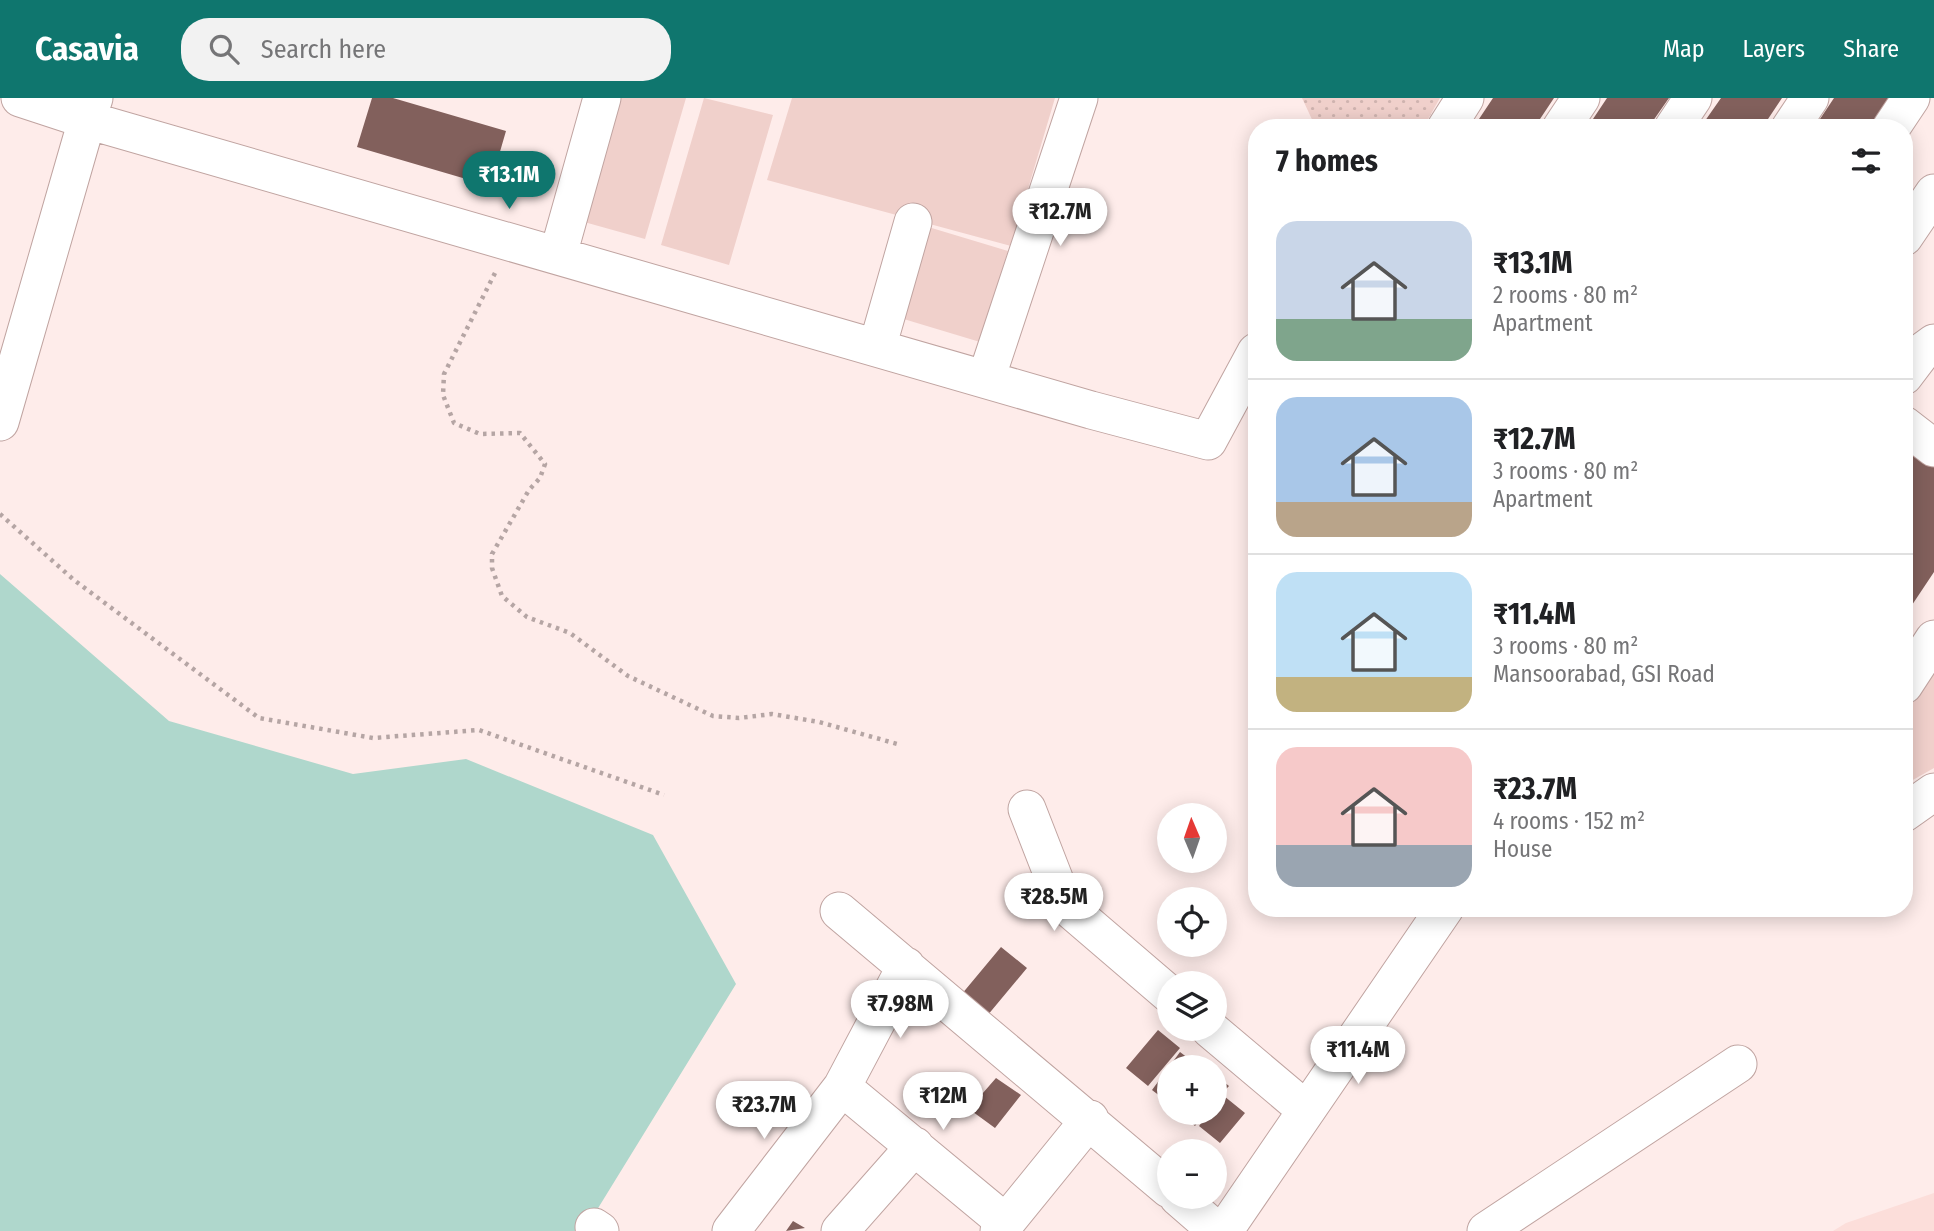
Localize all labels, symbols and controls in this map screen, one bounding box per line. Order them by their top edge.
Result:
search box [181,18,671,81]
text: Casavia [35,29,139,69]
icon: search [205,30,243,68]
text: Search here [261,34,386,65]
text: Map [1663,35,1705,63]
text: Layers [1743,35,1805,63]
text: Share [1843,35,1899,63]
icon: filters [1847,142,1885,180]
text: 7 homes [1276,143,1378,179]
pin: ₹13.1M [452,152,566,211]
text: ₹13.1M [478,160,540,188]
pin: ₹12.7M [1003,188,1117,248]
text: ₹12.7M [1028,197,1092,225]
text: ₹13.1M [1493,245,1573,281]
icon: home [1332,249,1416,333]
text: 2 rooms · 80 m² [1493,281,1638,309]
text: Apartment [1493,309,1593,337]
text: ₹12.7M [1493,421,1576,457]
icon: home [1332,425,1416,509]
text: 3 rooms · 80 m² [1493,457,1638,485]
text: Apartment [1493,485,1593,513]
text: ₹11.4M [1493,596,1576,632]
icon: home [1332,600,1416,684]
text: 3 rooms · 80 m² [1493,632,1638,660]
text: Mansoorabad, GSI Road [1493,660,1715,688]
text: ₹23.7M [1493,771,1577,807]
icon: home [1332,775,1416,859]
north arrow [1157,803,1227,873]
map controls [1157,803,1227,1209]
text: 4 rooms · 152 m² [1493,807,1645,835]
text: House [1493,835,1552,863]
pin: ₹28.5M [997,874,1111,933]
text: ₹28.5M [1020,882,1088,910]
button: locate [1157,887,1227,957]
button: layers [1157,971,1227,1041]
pin: ₹7.98M [843,981,957,1040]
text: ₹7.98M [867,989,933,1017]
pin: ₹11.4M [1301,1026,1415,1086]
text: ₹11.4M [1326,1035,1390,1063]
button: + [1157,1055,1227,1125]
pin: ₹12M [902,1072,984,1132]
text: ₹12M [919,1081,967,1109]
pin: ₹23.7M [707,1082,821,1141]
text: ₹23.7M [732,1090,796,1118]
button: − [1157,1139,1227,1209]

